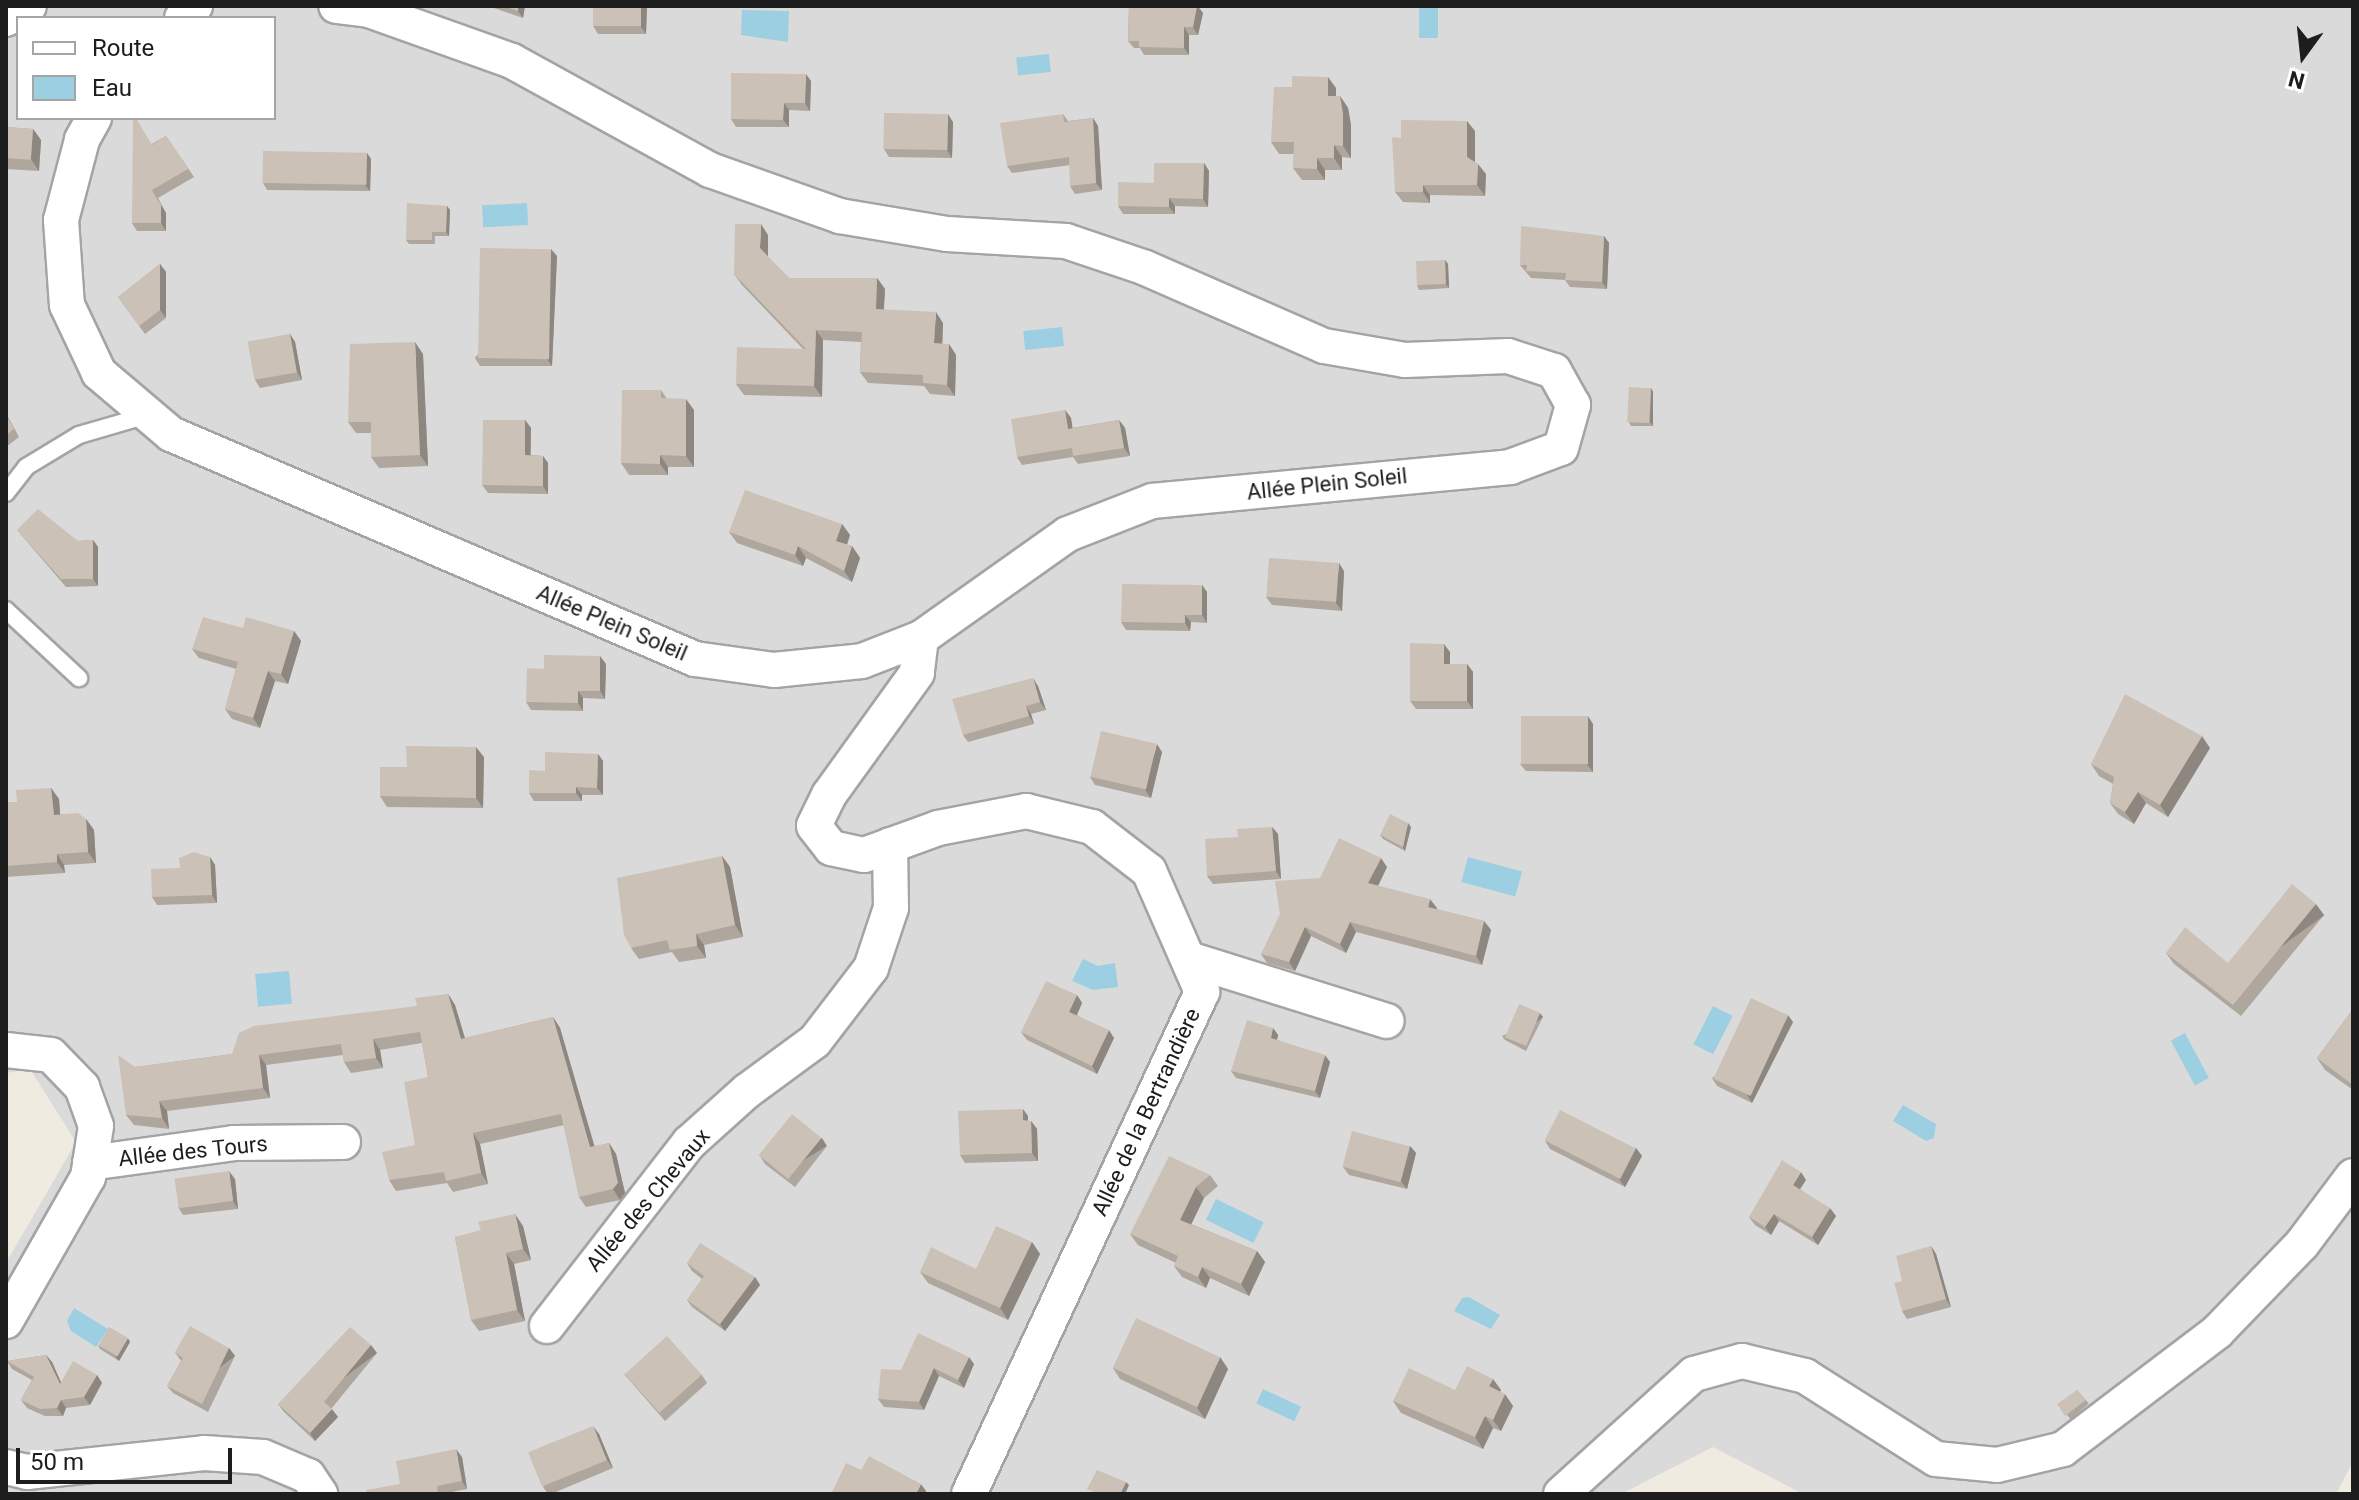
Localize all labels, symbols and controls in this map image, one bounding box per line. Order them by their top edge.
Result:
legend [16,16,276,120]
north arrow [2263,16,2343,96]
text: Route [92,34,154,62]
text: N [2286,66,2307,94]
text: Eau [92,74,132,102]
street label: Allée Plein Soleil [1246,462,1408,506]
street label: Allée Plein Soleil [533,579,691,667]
street label: Allée de la Bertrandière [1086,1004,1206,1220]
street label: Allée des Chevaux [581,1123,715,1277]
street label: Allée des Tours [117,1130,269,1172]
scale bar [20,1432,236,1482]
text: 50 m [30,1448,84,1476]

